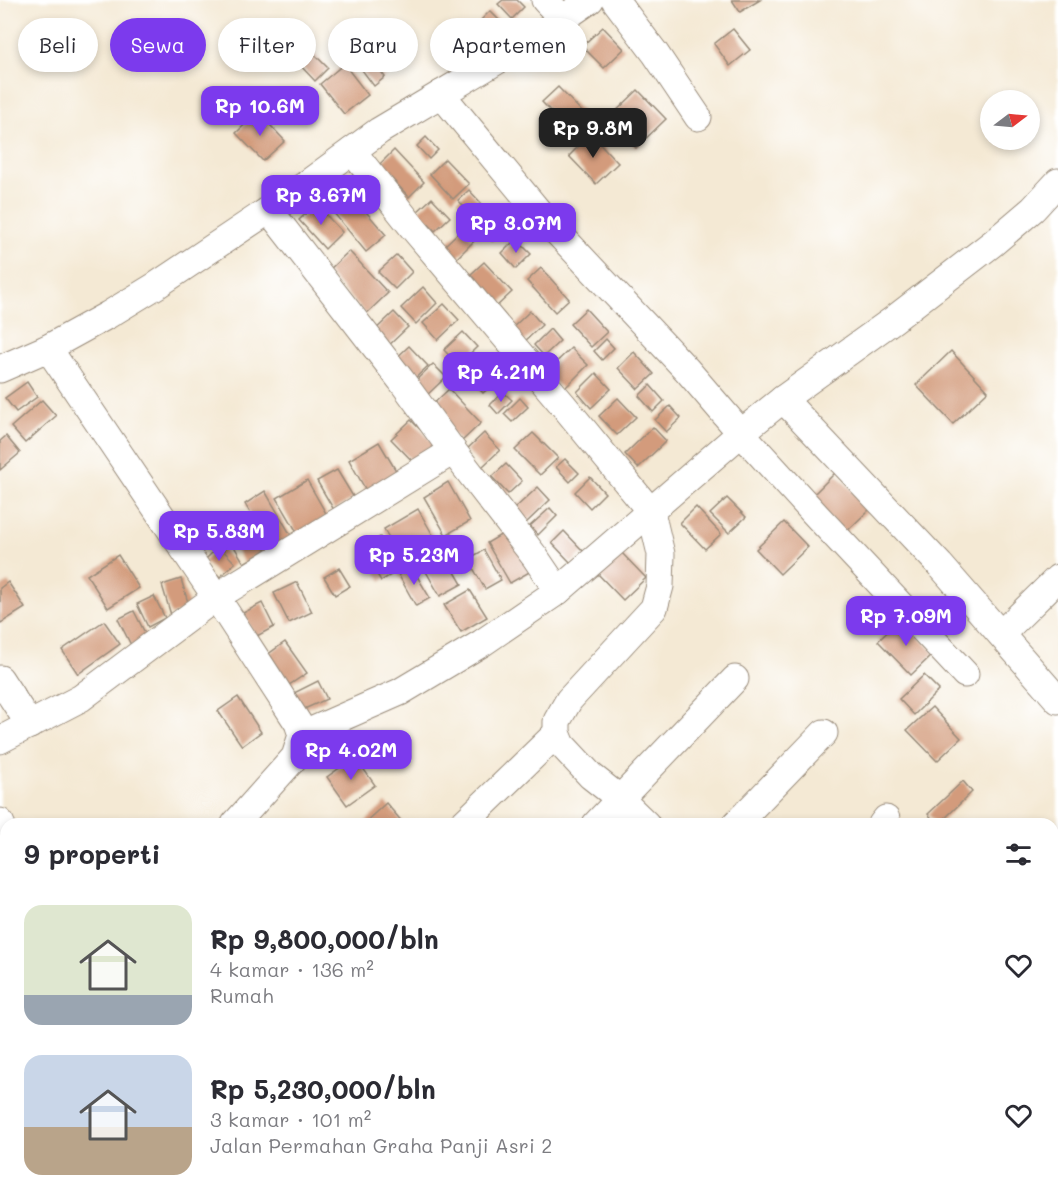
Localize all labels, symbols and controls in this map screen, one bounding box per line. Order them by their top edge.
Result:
chip: Beli [18,18,98,72]
chip: Sewa [110,18,206,72]
chip: Filter [218,18,316,72]
chip: Baru [328,18,418,72]
chip: Apartemen [430,18,587,72]
pin: Rp 10.6M [198,86,322,137]
north arrow [980,90,1040,150]
map controls [980,90,1040,150]
text: Rp 10.6M [215,92,305,118]
pin: Rp 9.8M [538,108,648,159]
text: Rp 9.8M [553,114,633,140]
pin: Rp 3.67M [259,175,383,226]
text: Rp 3.67M [275,181,367,207]
pin: Rp 3.07M [454,203,578,254]
text: Rp 3.07M [470,209,562,235]
pin: Rp 4.21M [439,352,563,403]
text: Rp 4.21M [457,358,545,384]
pin: Rp 5.83M [157,511,281,562]
text: Rp 5.83M [173,517,265,543]
pin: Rp 5.23M [352,535,476,586]
text: Rp 5.23M [369,541,459,567]
pin: Rp 7.09M [844,596,968,647]
text: Rp 7.09M [860,602,952,628]
pin: Rp 4.02M [289,730,413,781]
text: Rp 4.02M [305,736,397,762]
text: 9 properti [24,837,160,871]
icon: filters [1002,838,1035,871]
text: Rp 9,800,000/bln [210,922,439,956]
icon: home [72,929,144,1001]
icon: heart [1002,949,1035,982]
text: 4 kamar · 136 m² [210,956,374,982]
text: Rumah [210,982,273,1008]
text: Rp 5,230,000/bln [210,1072,436,1106]
icon: home [72,1079,144,1151]
icon: heart [1002,1099,1035,1132]
text: 3 kamar · 101 m² [210,1106,371,1132]
text: Jalan Permahan Graha Panji Asri 2 [210,1132,552,1158]

